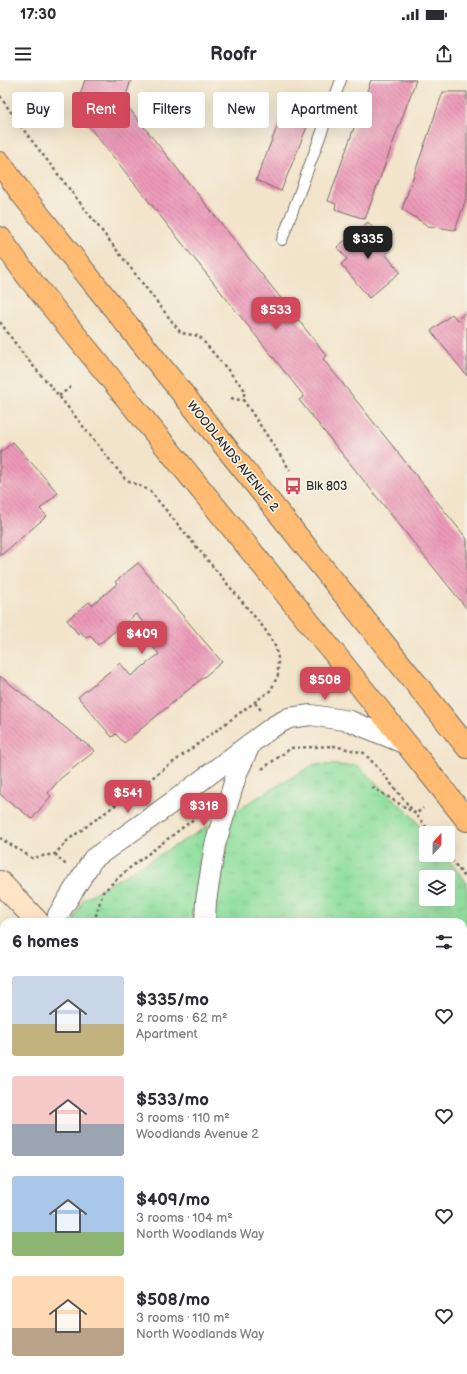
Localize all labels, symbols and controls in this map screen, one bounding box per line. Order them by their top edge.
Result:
text: 17:30 [20,5,56,24]
icon: menu [12,43,34,65]
icon: share [433,43,455,65]
text: Roofr [210,44,257,65]
chip: Buy [12,92,64,128]
chip: Rent [72,92,130,128]
chip: Filters [138,92,205,128]
chip: New [213,92,269,128]
chip: Apartment [277,92,372,128]
pin: $335 [344,226,392,260]
text: $335 [352,231,384,247]
pin: $533 [252,297,300,331]
text: $533 [260,302,292,318]
street label: WOODLANDS AVENUE 2 [184,398,282,514]
bus stop icon: Blk 803 [283,476,303,496]
place label: Blk 803 [306,479,347,494]
pin: $409 [118,621,166,655]
text: $409 [126,626,158,642]
pin: $508 [301,667,349,701]
text: $508 [309,672,341,688]
pin: $541 [104,780,152,814]
text: $541 [114,785,142,801]
pin: $318 [180,793,228,827]
text: $318 [189,798,219,814]
north arrow [419,826,455,862]
map controls [419,826,455,906]
button: layers [419,870,455,906]
icon: filters [433,931,455,953]
text: 6 homes [12,932,79,952]
text: $335/mo [136,990,209,1010]
icon: home [44,992,92,1040]
icon: heart [433,1005,455,1027]
text: 2 rooms · 62 m² [136,1010,228,1026]
text: Apartment [136,1026,197,1042]
text: $533/mo [136,1090,209,1110]
icon: home [44,1092,92,1140]
icon: heart [433,1105,455,1127]
text: 3 rooms · 110 m² [136,1110,230,1126]
text: Woodlands Avenue 2 [136,1126,259,1142]
text: $409/mo [136,1190,210,1210]
icon: home [44,1192,92,1240]
icon: heart [433,1205,455,1227]
text: 3 rooms · 104 m² [136,1210,233,1226]
text: North Woodlands Way [136,1226,264,1242]
text: $508/mo [136,1290,210,1310]
icon: home [44,1292,92,1340]
icon: heart [433,1305,455,1327]
text: 3 rooms · 110 m² [136,1310,230,1326]
text: North Woodlands Way [136,1326,264,1342]

